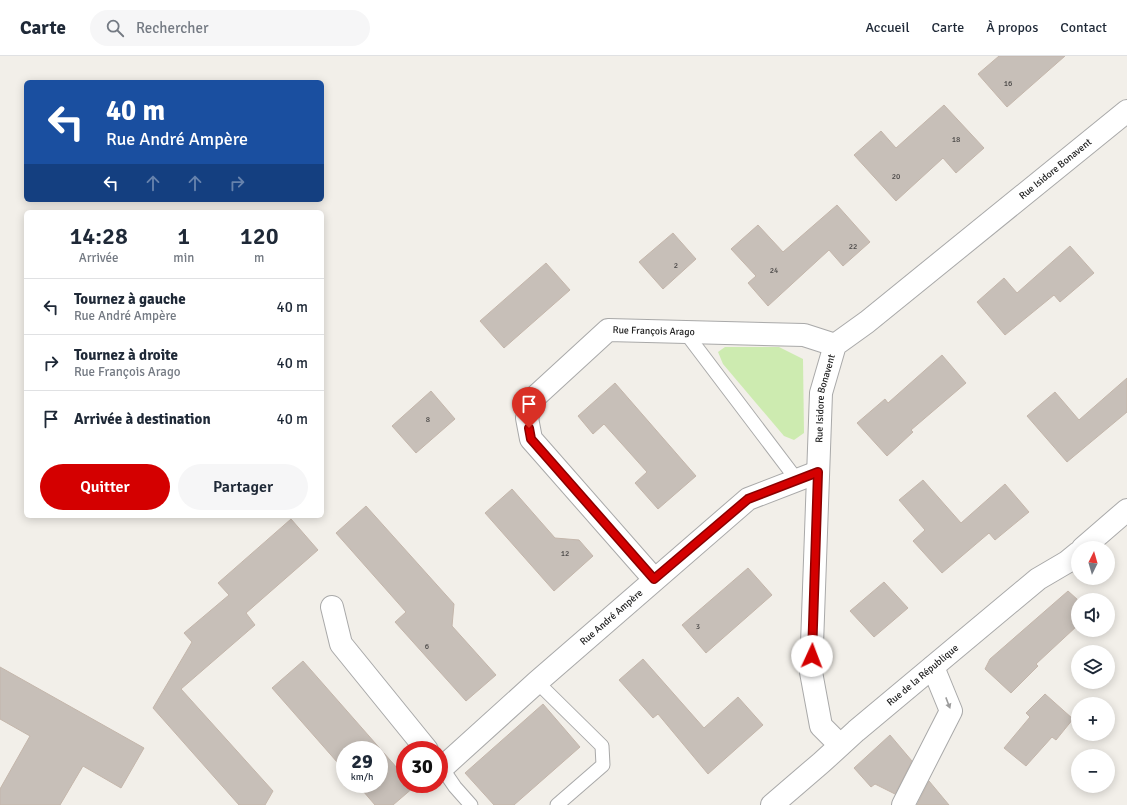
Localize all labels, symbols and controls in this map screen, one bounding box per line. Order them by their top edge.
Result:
search box [90,10,370,46]
text: Carte [20,16,66,40]
icon: search [104,17,126,39]
text: Rechercher [136,19,209,37]
text: Accueil [865,19,910,36]
text: Carte [932,19,964,36]
text: À propos [986,19,1038,36]
text: Contact [1060,19,1107,36]
house number: 16 [1004,78,1012,88]
text: 40 m [106,94,165,128]
icon: left [40,96,92,148]
text: Rue André Ampère [106,128,248,150]
house number: 18 [952,134,960,144]
street label: Rue Isidore Bonavent [1017,136,1094,202]
house number: 20 [892,171,900,181]
icon: left [100,172,122,194]
icon: ahead [142,172,164,194]
icon: ahead [184,172,206,194]
icon: right [226,172,248,194]
text: 14:28 [69,221,128,251]
text: 1 [177,221,190,251]
text: 120 [240,221,279,251]
house number: 22 [849,241,857,251]
text: Arrivée [79,250,119,266]
text: min [173,250,194,266]
text: m [254,250,264,266]
house number: 2 [674,260,678,270]
house number: 24 [770,265,779,275]
text: Tournez à gauche [74,290,186,308]
icon: left [40,296,62,318]
text: 40 m [277,298,308,316]
text: Rue André Ampère [74,308,177,324]
street label: Rue François Arago [613,324,695,338]
text: Tournez à droite [74,346,178,364]
icon: right [40,352,62,374]
street label: Rue Isidore Bonavent [813,352,838,443]
text: 40 m [277,354,308,372]
text: Rue François Arago [74,364,181,380]
pin [512,387,546,428]
icon: arrive [518,393,540,415]
icon: arrive [40,408,62,430]
text: Arrivée à destination [74,410,211,428]
text: 40 m [277,410,308,428]
house number: 8 [426,414,430,424]
button: Quitter [40,464,170,510]
button: Partager [178,464,308,510]
north arrow [1071,541,1115,585]
map controls [1071,541,1115,793]
house number: 12 [561,548,569,558]
street label: Rue André Ampère [578,587,645,648]
button: sound [1071,593,1115,637]
house number: 3 [696,621,700,631]
position arrow [791,635,833,677]
house number: 6 [425,641,429,651]
street label: Rue de la République [885,642,961,709]
button: layers [1071,645,1115,689]
one-way arrow [945,697,951,709]
button: + [1071,697,1115,741]
speed limit sign: 30 [396,741,448,793]
text: 29 [351,749,373,774]
button: − [1071,749,1115,793]
text: km/h [351,771,373,783]

